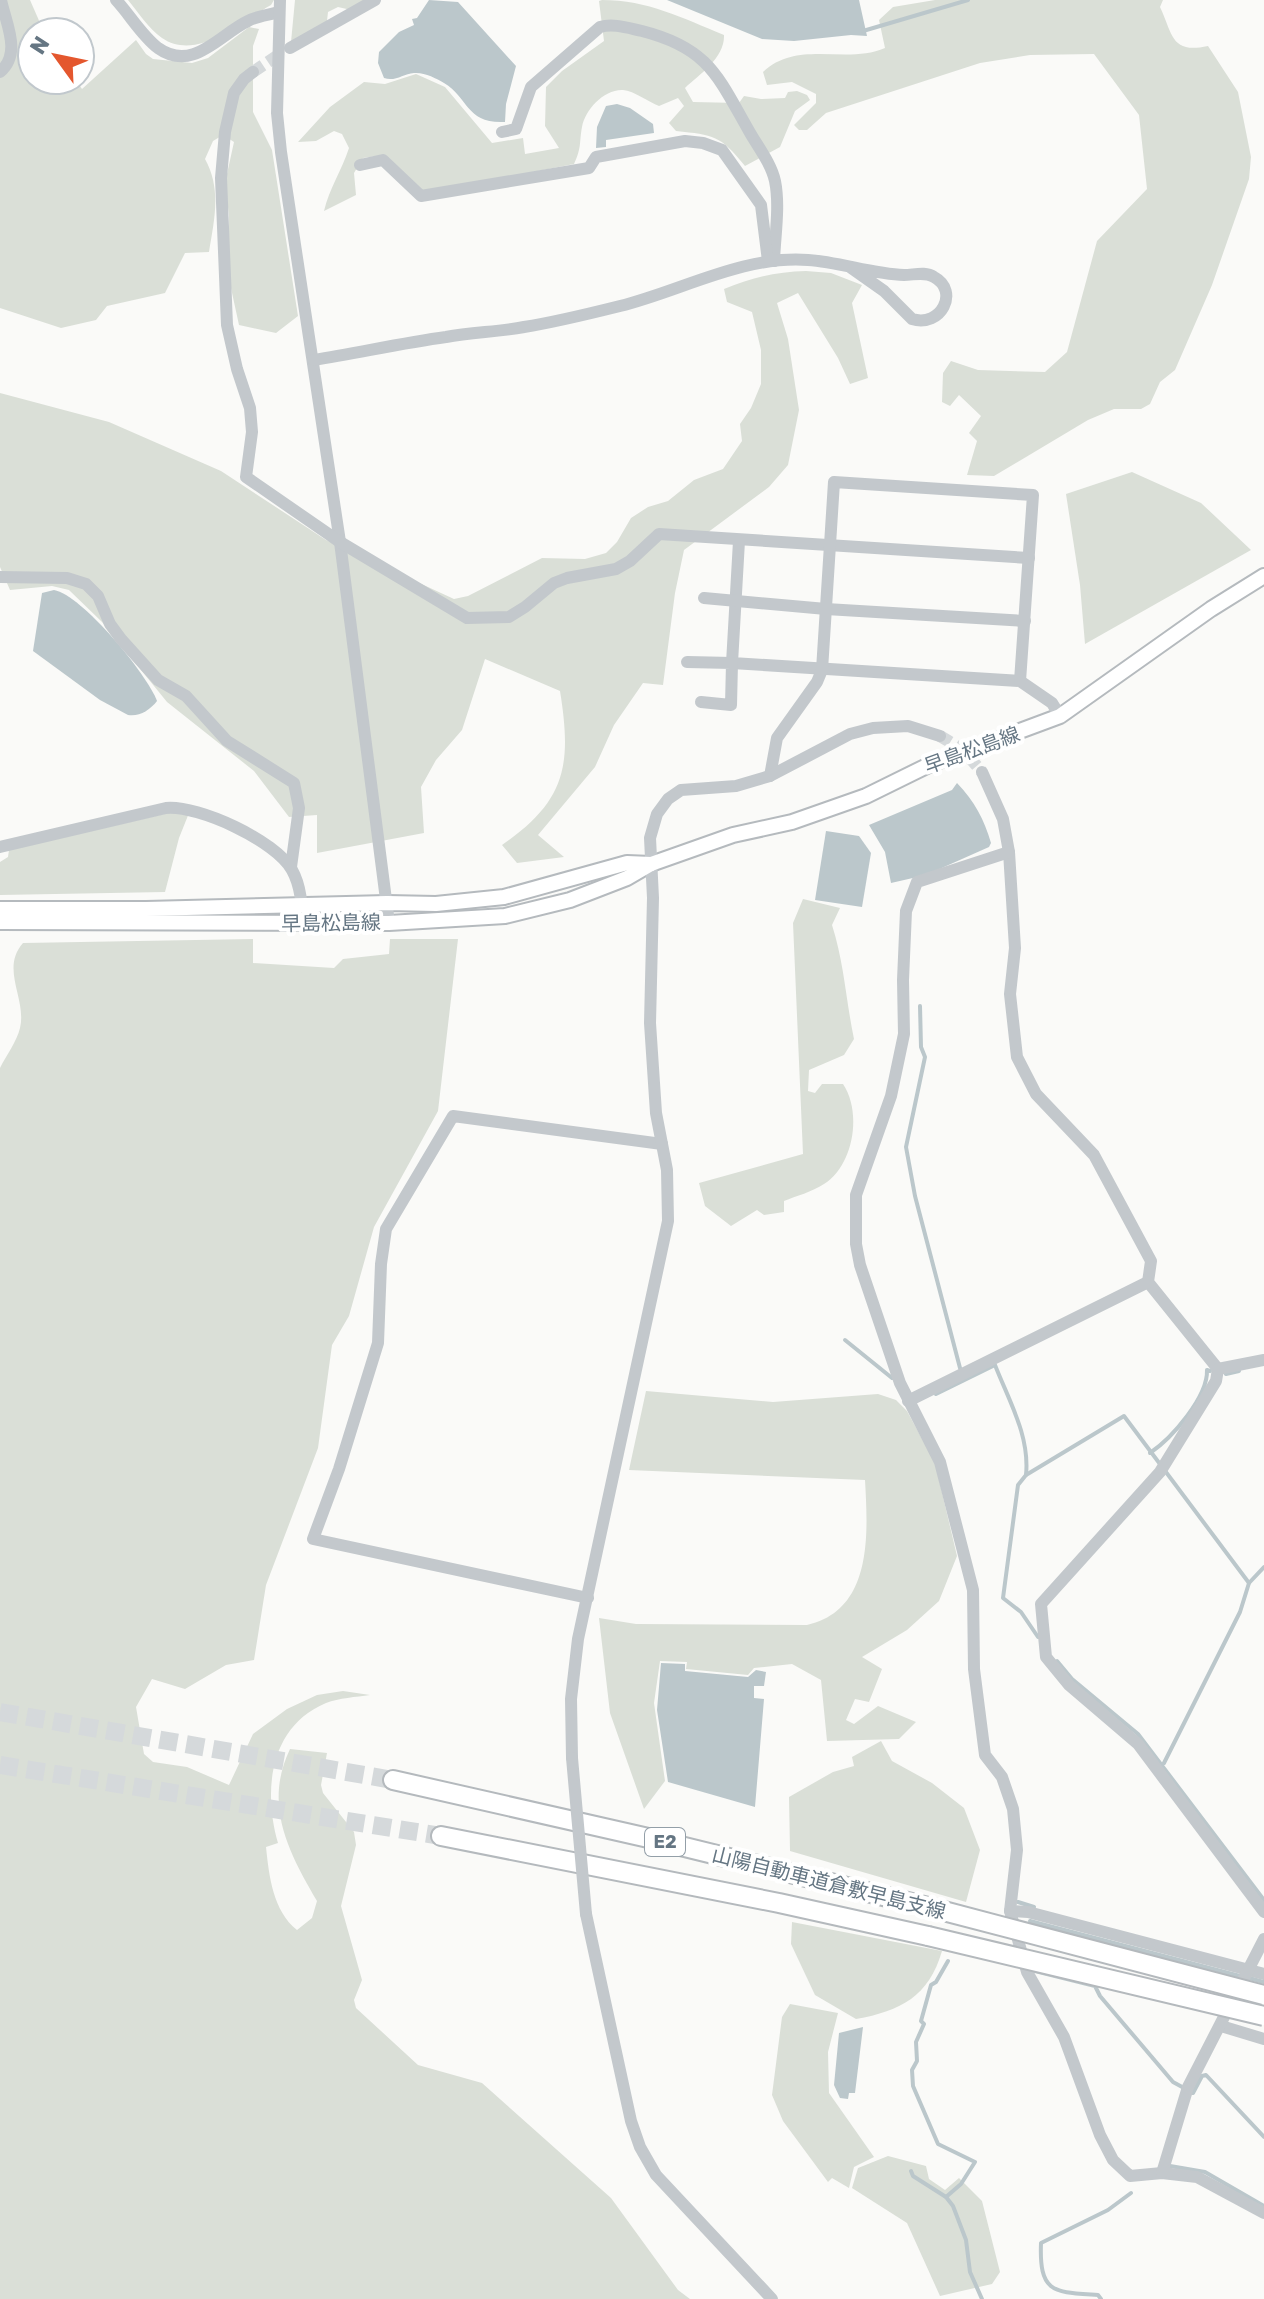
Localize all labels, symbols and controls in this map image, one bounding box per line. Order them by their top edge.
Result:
north arrow [16,16,96,96]
text: N [24,31,55,59]
street label: 早島松島線 [921,722,1023,778]
street label: 早島松島線 [281,910,381,936]
road number: E2 [645,1828,685,1856]
street label: 山陽自動車道倉敷早島支線 [710,1842,948,1924]

